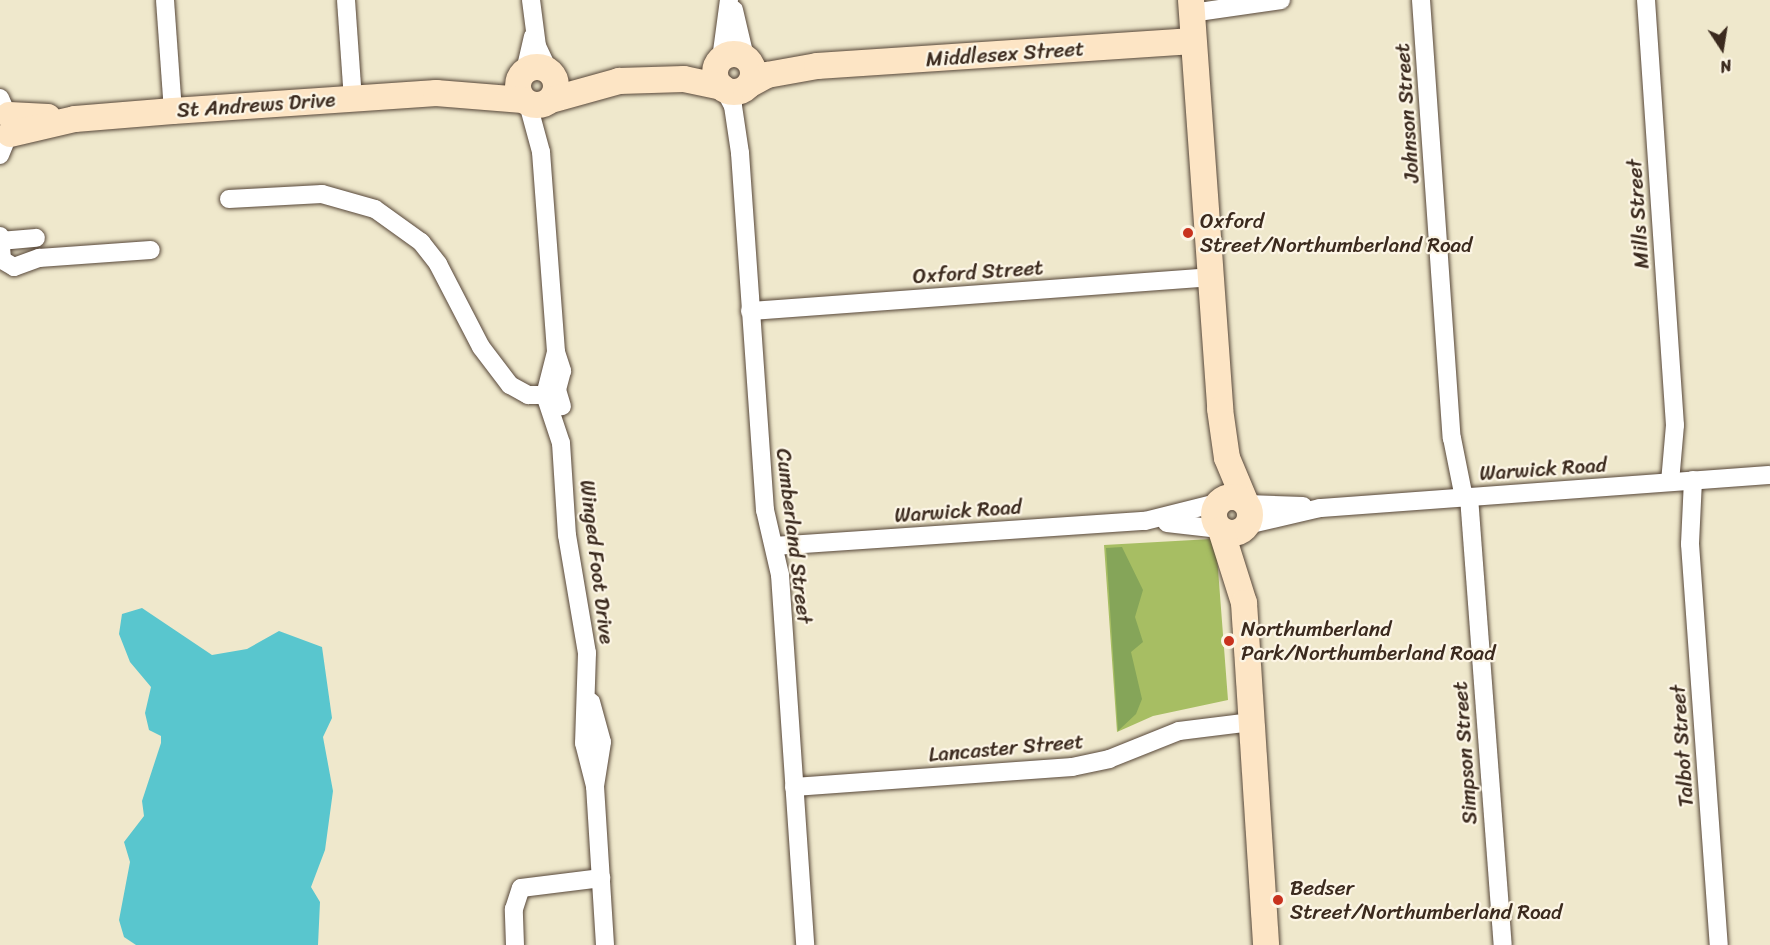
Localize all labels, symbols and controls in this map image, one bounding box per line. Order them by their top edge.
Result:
north arrow [1692,18,1752,78]
street label: Middlesex Street [925,36,1085,72]
street label: Johnson Street [1390,42,1424,184]
text: N [1717,51,1734,81]
street label: St Andrews Drive [175,87,337,123]
street label: Mills Street [1622,158,1654,270]
place label: Oxford Street/Northumberland Road [1200,208,1472,258]
marker: Oxford Street/Northumberland Road [1181,226,1195,240]
street label: Oxford Street [912,255,1044,289]
street label: Cumberland Street [771,447,817,625]
street label: Warwick Road [1478,452,1608,486]
street label: Winged Foot Drive [574,478,620,646]
street label: Warwick Road [893,494,1023,528]
place label: Northumberland Park/Northumberland Road [1241,616,1495,666]
marker: Northumberland Park/Northumberland Road [1222,634,1236,648]
street label: Simpson Street [1447,681,1483,825]
street label: Talbot Street [1665,684,1699,808]
street label: Lancaster Street [927,729,1085,767]
place label: Bedser Street/Northumberland Road [1290,875,1562,925]
marker: Bedser Street/Northumberland Road [1271,893,1285,907]

